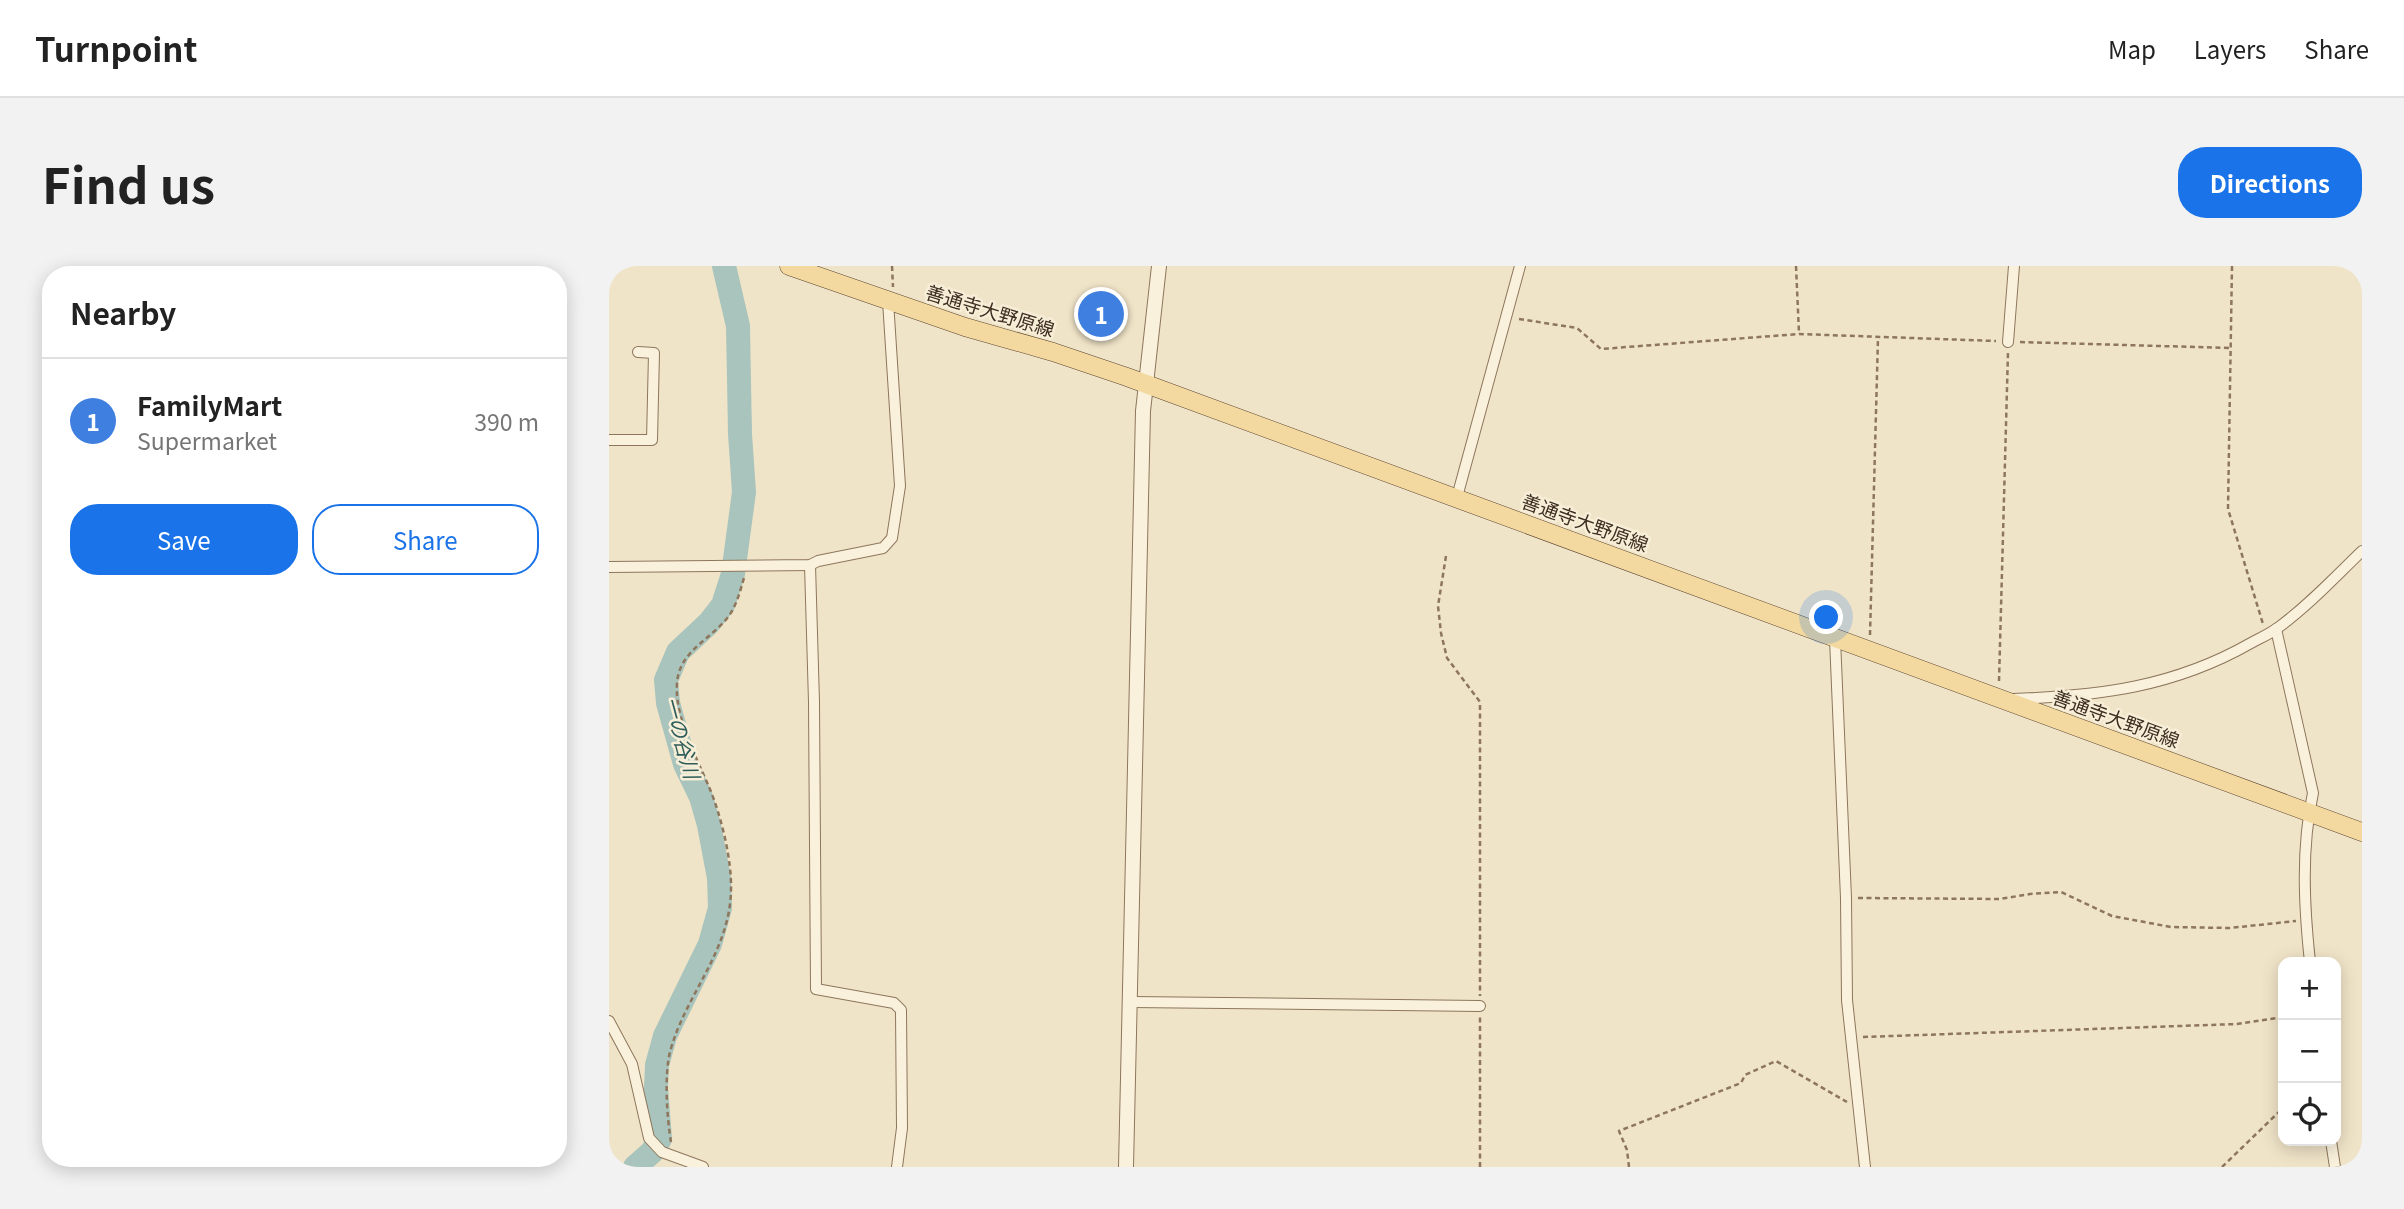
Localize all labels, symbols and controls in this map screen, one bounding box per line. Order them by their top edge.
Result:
text: Turnpoint [35,24,197,72]
text: Map [2108,31,2156,66]
text: Layers [2194,31,2266,66]
text: Share [2304,31,2369,66]
text: Find us [42,147,215,218]
button: Directions [2178,147,2362,218]
street label: 善通寺大野原線 [923,277,1058,342]
pin: 1 [1078,288,1124,340]
text: Nearby [70,290,176,334]
text: FamilyMart [137,386,282,423]
text: 1 [86,404,100,438]
text: 390 m [474,404,539,438]
text: Supermarket [137,423,277,457]
street label: 善通寺大野原線 [1518,486,1653,557]
button: Save [70,504,298,575]
button: Share [312,504,539,575]
your location [1809,600,1843,634]
street label: 善通寺大野原線 [2049,682,2184,753]
water label: 一の谷川 [658,693,709,784]
map controls [2278,957,2341,1146]
button: + [2278,957,2341,1020]
button: − [2278,1020,2341,1083]
button: locate [2278,1083,2341,1146]

